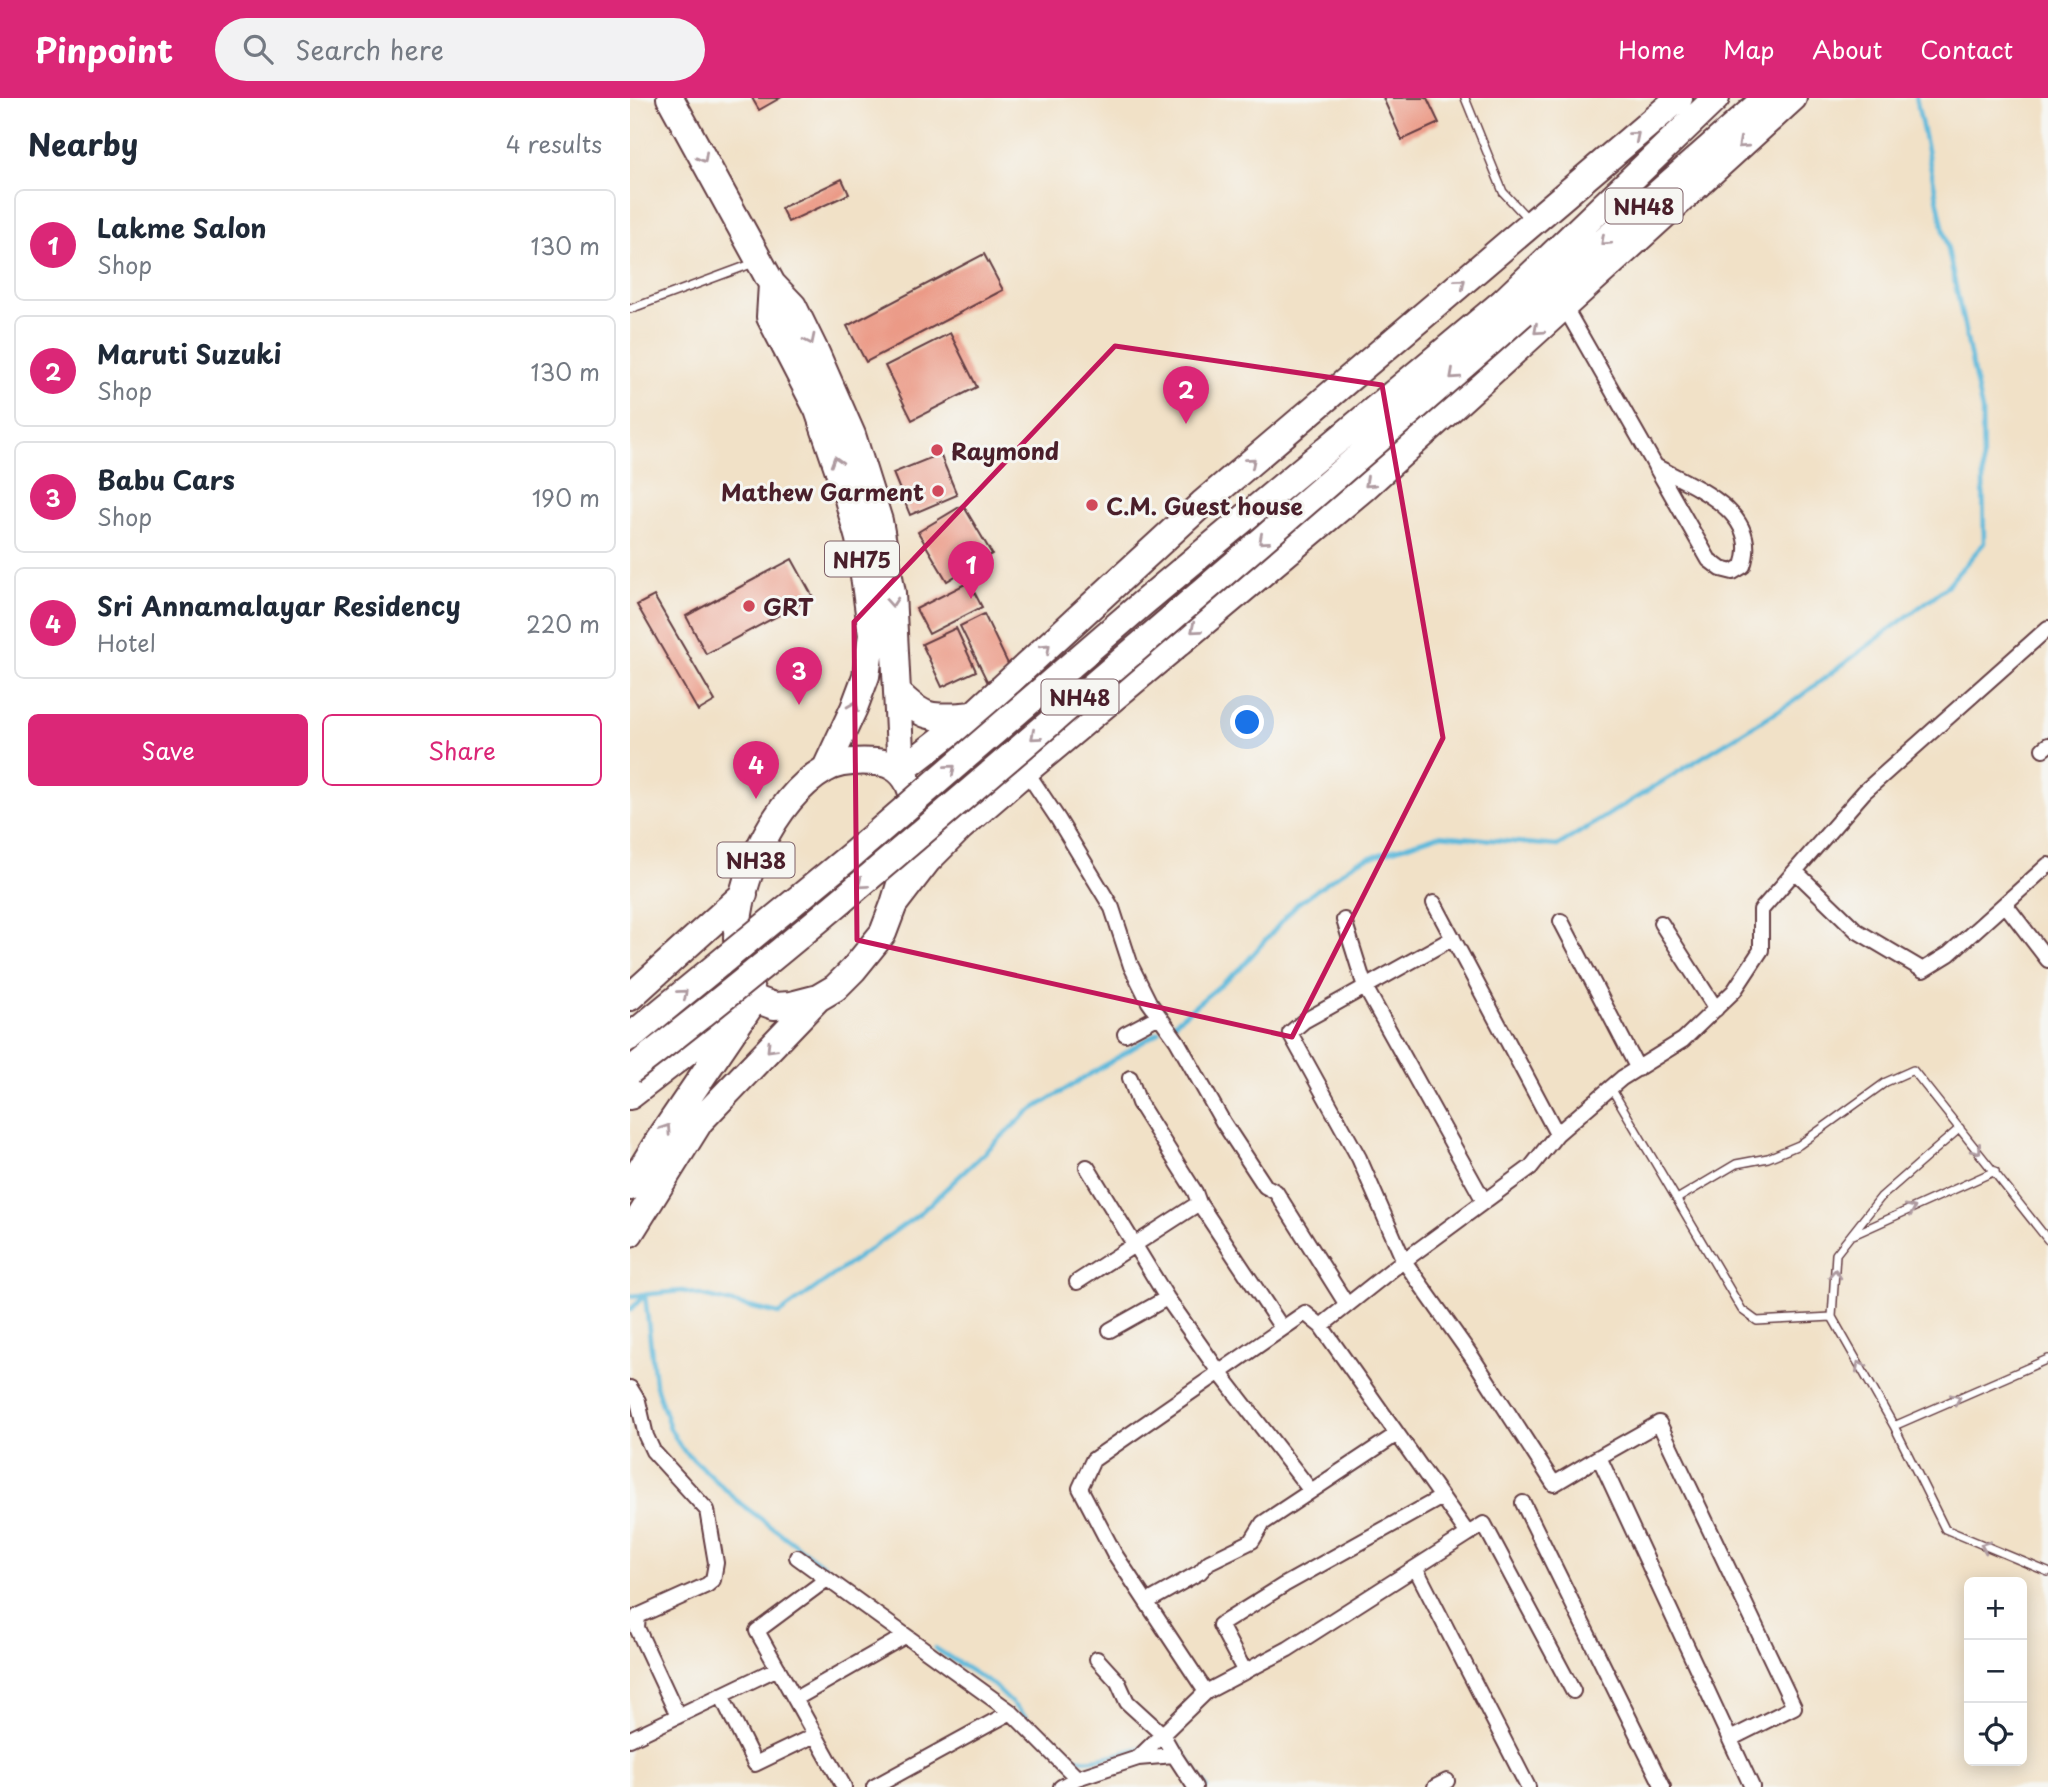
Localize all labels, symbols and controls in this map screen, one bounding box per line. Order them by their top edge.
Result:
search box [215,18,705,81]
text: Pinpoint [35,24,173,74]
icon: search [239,30,277,68]
text: Search here [295,30,444,69]
text: Home [1618,31,1685,67]
text: Map [1723,31,1774,67]
text: About [1812,31,1882,67]
text: Contact [1920,31,2013,67]
text: Nearby [28,121,138,166]
text: 4 results [506,126,602,161]
one-way arrow [1627,131,1639,144]
one-way arrow [1737,136,1750,148]
one-way arrow [695,151,708,163]
road number: NH48 [1606,188,1682,224]
text: Lakme Salon [97,208,267,247]
text: 1 [48,228,59,263]
text: 130 m [530,228,600,263]
one-way arrow [1600,233,1613,245]
text: Shop [97,247,152,282]
one-way arrow [1453,279,1466,291]
one-way arrow [1533,322,1546,334]
one-way arrow [801,333,815,345]
text: Maruti Suzuki [97,334,281,373]
text: 2 [45,354,61,389]
text: 130 m [530,354,600,389]
pin: 2 [1163,366,1209,424]
one-way arrow [1449,367,1462,379]
text: Shop [97,373,152,408]
place label: Raymond [951,433,1059,468]
marker: Raymond [929,442,945,458]
one-way arrow [830,455,845,467]
one-way arrow [1242,458,1255,470]
text: Babu Cars [97,460,235,499]
place label: Mathew Garment [721,474,924,509]
one-way arrow [1364,475,1377,487]
text: 3 [45,480,61,515]
text: 190 m [532,480,600,515]
marker: Mathew Garment [930,483,946,499]
place label: C.M. Guest house [1106,488,1303,523]
marker: C.M. Guest house [1084,497,1100,513]
text: Shop [97,499,152,534]
one-way arrow [1259,532,1272,544]
pin: 1 [948,541,994,599]
road number: NH75 [825,542,899,576]
text: Sri Annamalayar Residency [97,586,461,625]
place label: GRT [763,589,814,624]
one-way arrow [884,597,899,608]
marker: GRT [741,598,757,614]
text: 4 [45,606,61,641]
text: 220 m [526,606,600,641]
one-way arrow [1190,621,1203,633]
text: Hotel [97,625,156,660]
one-way arrow [1038,643,1051,656]
pin: 3 [776,647,822,705]
road number: NH48 [1042,680,1119,714]
one-way arrow [846,701,860,713]
your location [1230,705,1264,739]
button: Save [28,714,308,786]
button: Share [322,714,602,786]
one-way arrow [1030,728,1043,740]
pin: 4 [733,741,779,799]
one-way arrow [943,765,956,777]
road number: NH38 [718,842,794,878]
one-way arrow [857,876,870,888]
one-way arrow [675,990,688,1002]
one-way arrow [767,1040,779,1053]
one-way arrow [658,1124,670,1137]
one-way arrow [1969,1142,1982,1154]
one-way arrow [1904,1203,1916,1217]
one-way arrow [1827,1269,1842,1280]
one-way arrow [1855,1360,1868,1373]
one-way arrow [1949,1393,1962,1407]
one-way arrow [1980,1540,1992,1554]
map controls [1964,1577,2027,1766]
button: + [1964,1577,2027,1640]
button: − [1964,1640,2027,1703]
button: locate [1964,1703,2027,1766]

